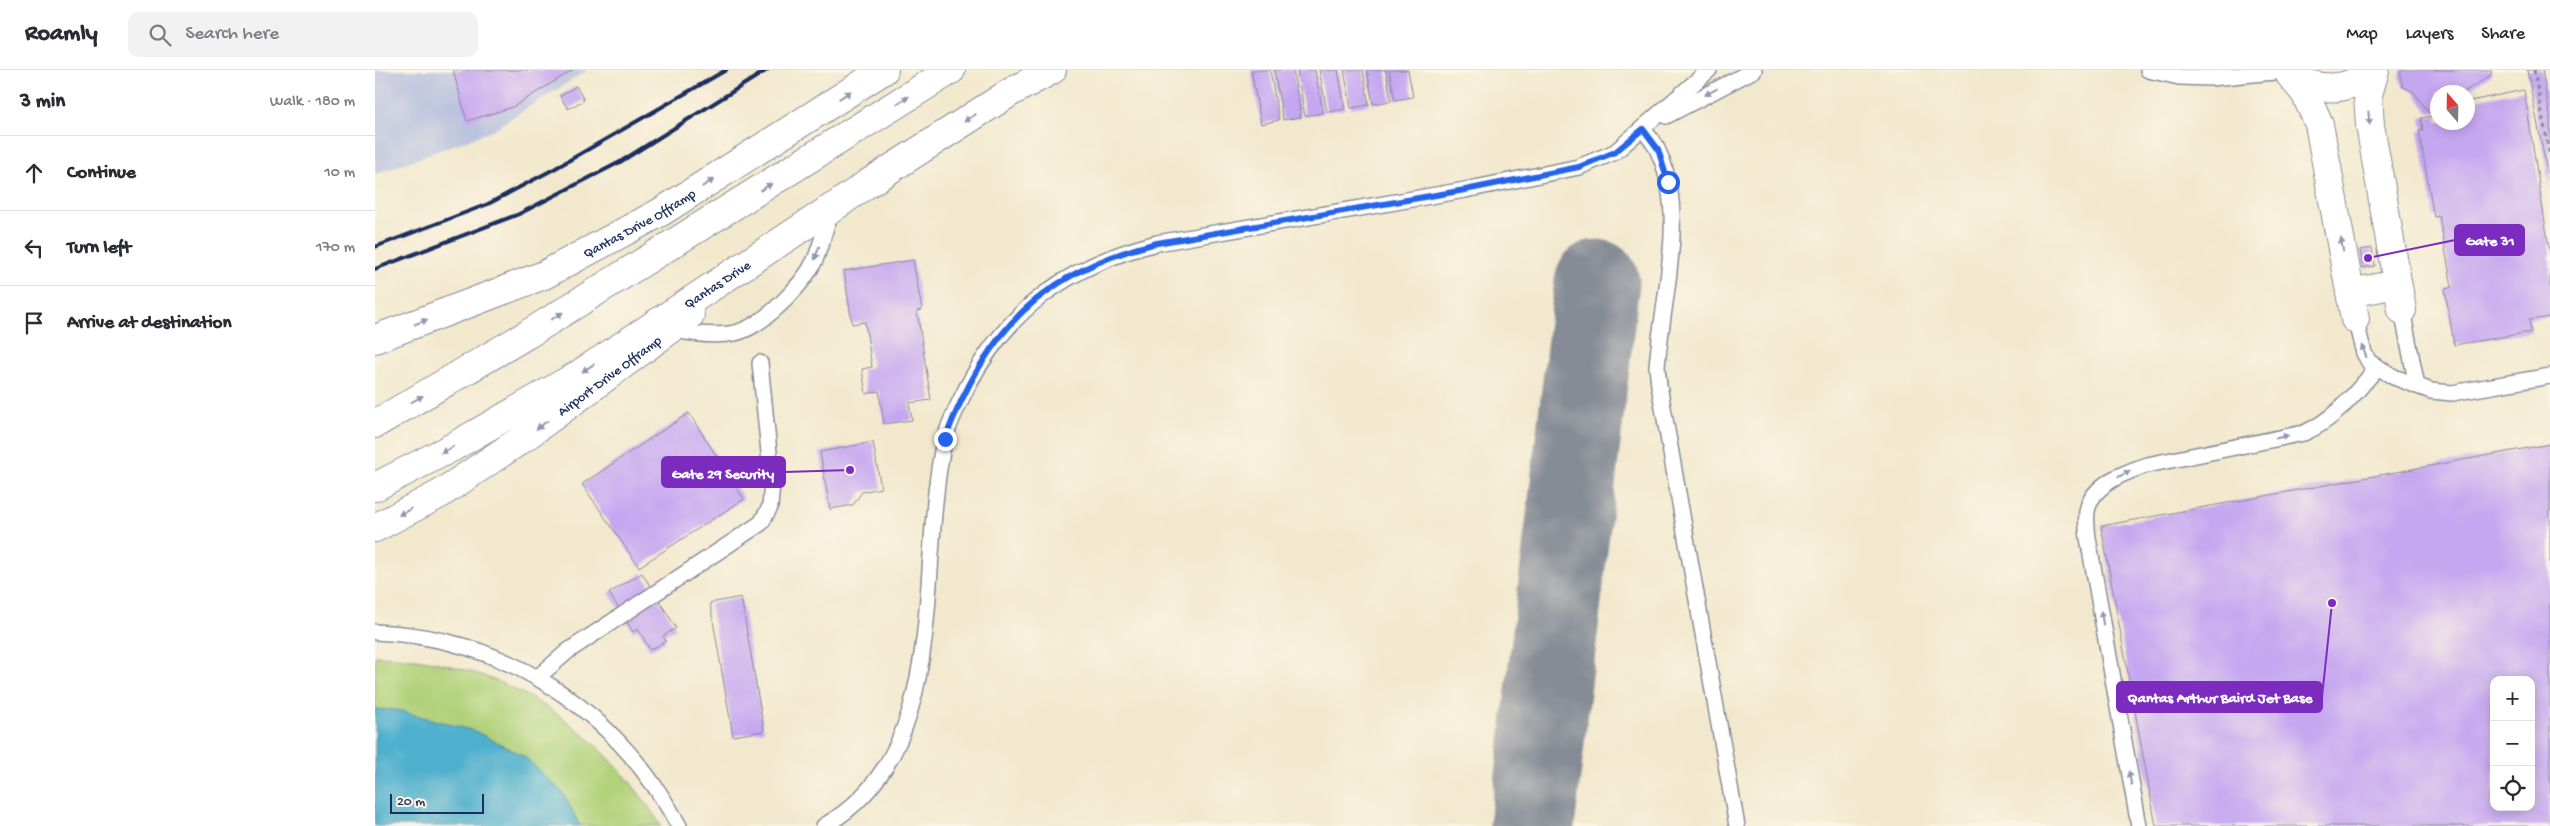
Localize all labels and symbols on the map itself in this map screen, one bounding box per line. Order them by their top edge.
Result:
north arrow [2430,85,2475,130]
one-way arrow [1704,88,1717,97]
one-way arrow [838,91,851,100]
one-way arrow [897,95,910,105]
one-way arrow [2365,110,2373,126]
one-way arrow [964,114,977,123]
route start [1657,171,1680,194]
one-way arrow [701,178,714,187]
one-way arrow [759,182,773,192]
street label: Qantas Drive Offramp [581,186,700,263]
callout: Gate 31 [2455,225,2524,255]
text: Gate 31 [2465,233,2515,251]
one-way arrow [2338,237,2346,252]
one-way arrow [813,245,820,260]
street label: Qantas Drive [681,257,755,314]
one-way arrow [550,312,564,321]
one-way arrow [413,318,428,325]
street label: Airport Drive Offramp [555,333,666,421]
one-way arrow [2360,343,2368,358]
one-way arrow [581,364,594,373]
one-way arrow [410,394,424,403]
one-way arrow [535,420,549,430]
route end [934,428,957,451]
one-way arrow [2274,433,2290,441]
one-way arrow [440,446,455,454]
callout: Gate 29 Security [662,457,785,487]
text: Gate 29 Security [672,466,775,484]
one-way arrow [2116,470,2131,478]
one-way arrow [398,508,412,516]
one-way arrow [2098,610,2106,626]
callout: Qantas Arthur Baird Jet Base [2117,682,2322,712]
text: Qantas Arthur Baird Jet Base [2128,690,2314,708]
one-way arrow [2126,770,2134,786]
scale bar [390,791,484,814]

